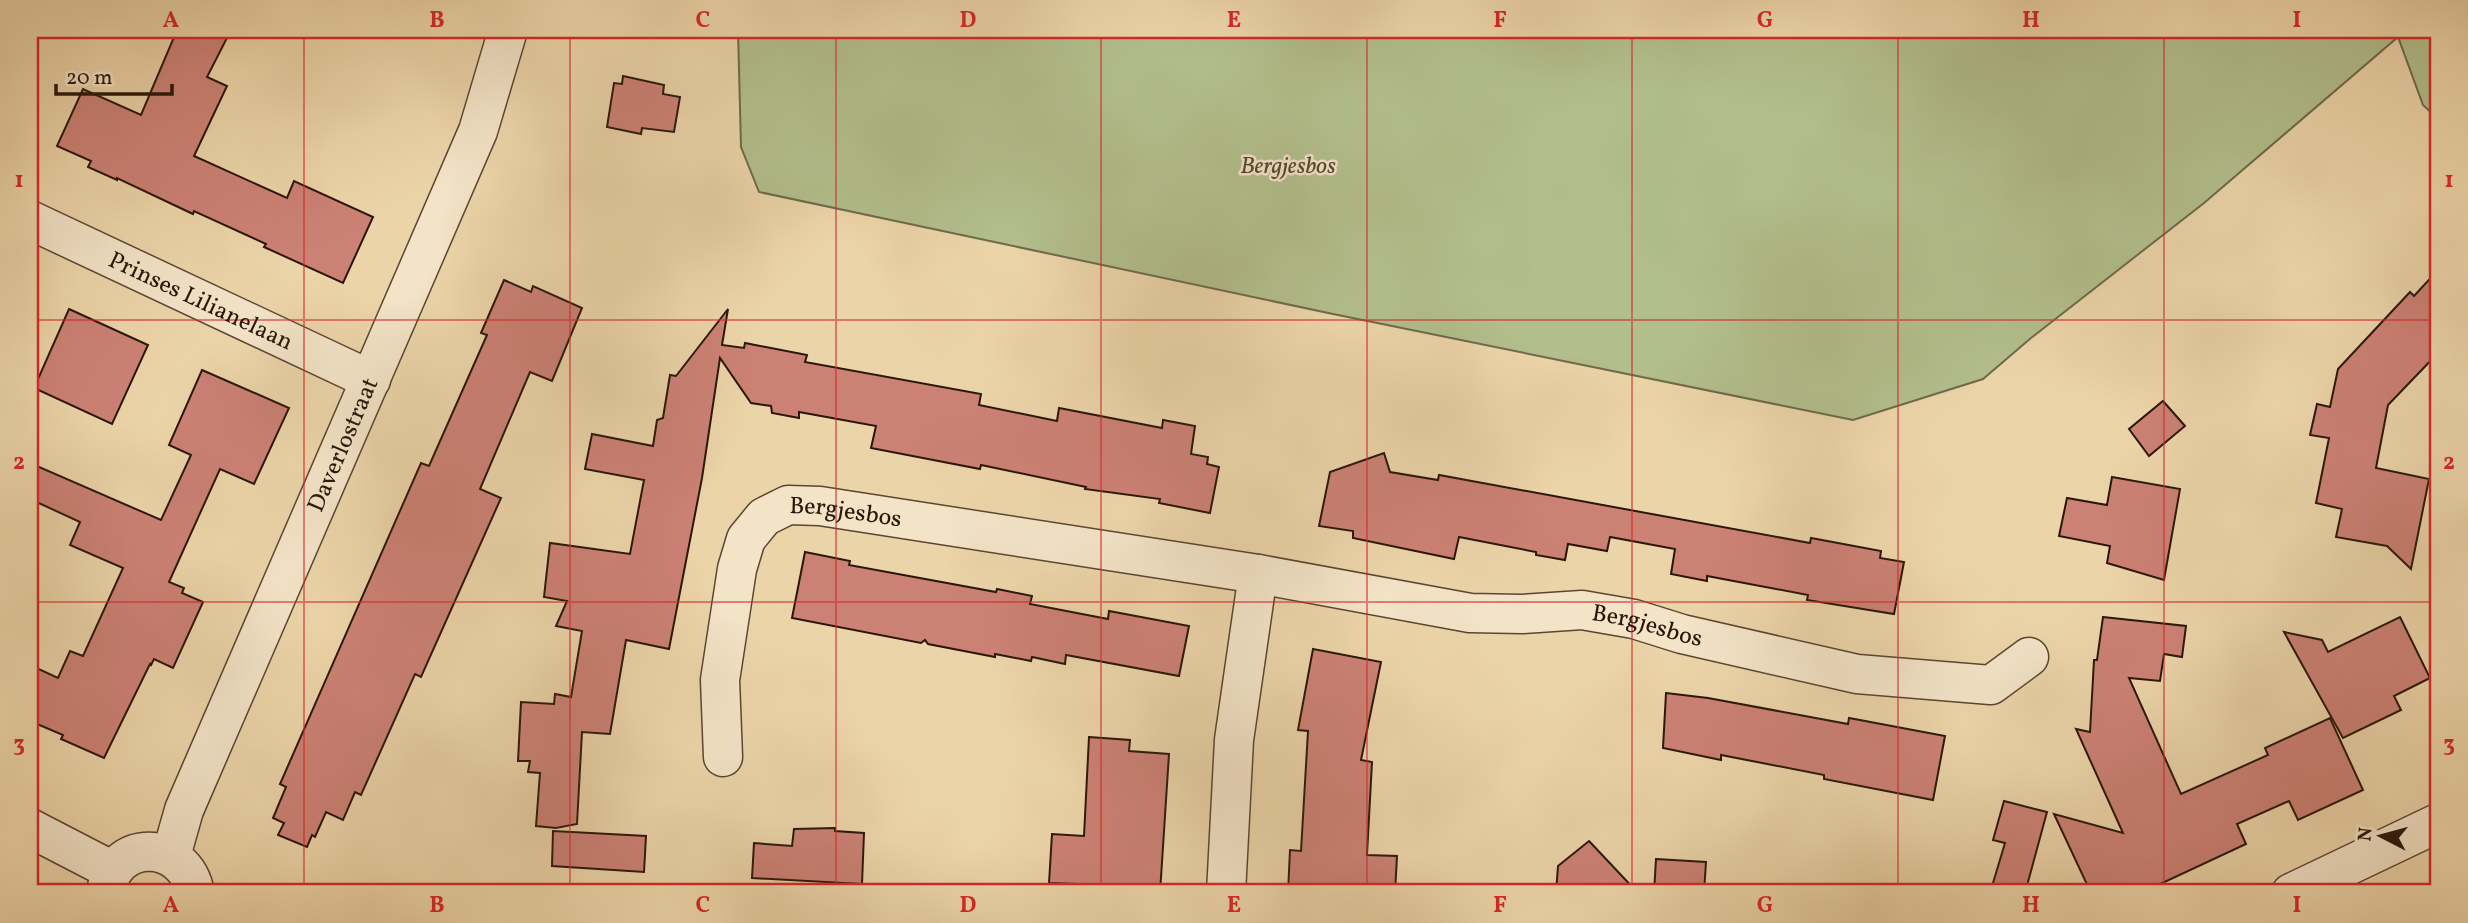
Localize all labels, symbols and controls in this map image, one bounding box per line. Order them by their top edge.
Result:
text: A [163,5,179,37]
text: B [429,5,445,37]
text: C [696,5,710,37]
text: D [960,5,977,37]
text: E [1227,5,1241,37]
text: F [1493,5,1507,37]
text: G [1757,5,1773,37]
text: H [2022,5,2040,37]
text: I [2293,5,2301,37]
scale bar [56,52,172,96]
text: 20 m [66,64,112,93]
park label: Bergjesbos [1240,150,1336,184]
text: 1 [14,165,24,197]
text: 1 [2444,165,2454,197]
street label: Prinses Lilianelaan [102,244,298,360]
street label: Daverlostraat [300,373,388,518]
text: 2 [13,447,25,479]
text: 2 [2443,447,2455,479]
street label: Bergjesbos [789,490,904,537]
street label: Bergjesbos [1589,597,1706,657]
text: 3 [13,729,25,761]
text: 3 [2443,729,2455,761]
north arrow [2346,800,2416,870]
text: N [2352,826,2380,843]
text: A [163,890,179,922]
text: B [429,890,445,922]
text: C [696,890,710,922]
text: D [960,890,977,922]
text: E [1227,890,1241,922]
text: F [1493,890,1507,922]
text: G [1757,890,1773,922]
text: H [2022,890,2040,922]
text: I [2293,890,2301,922]

